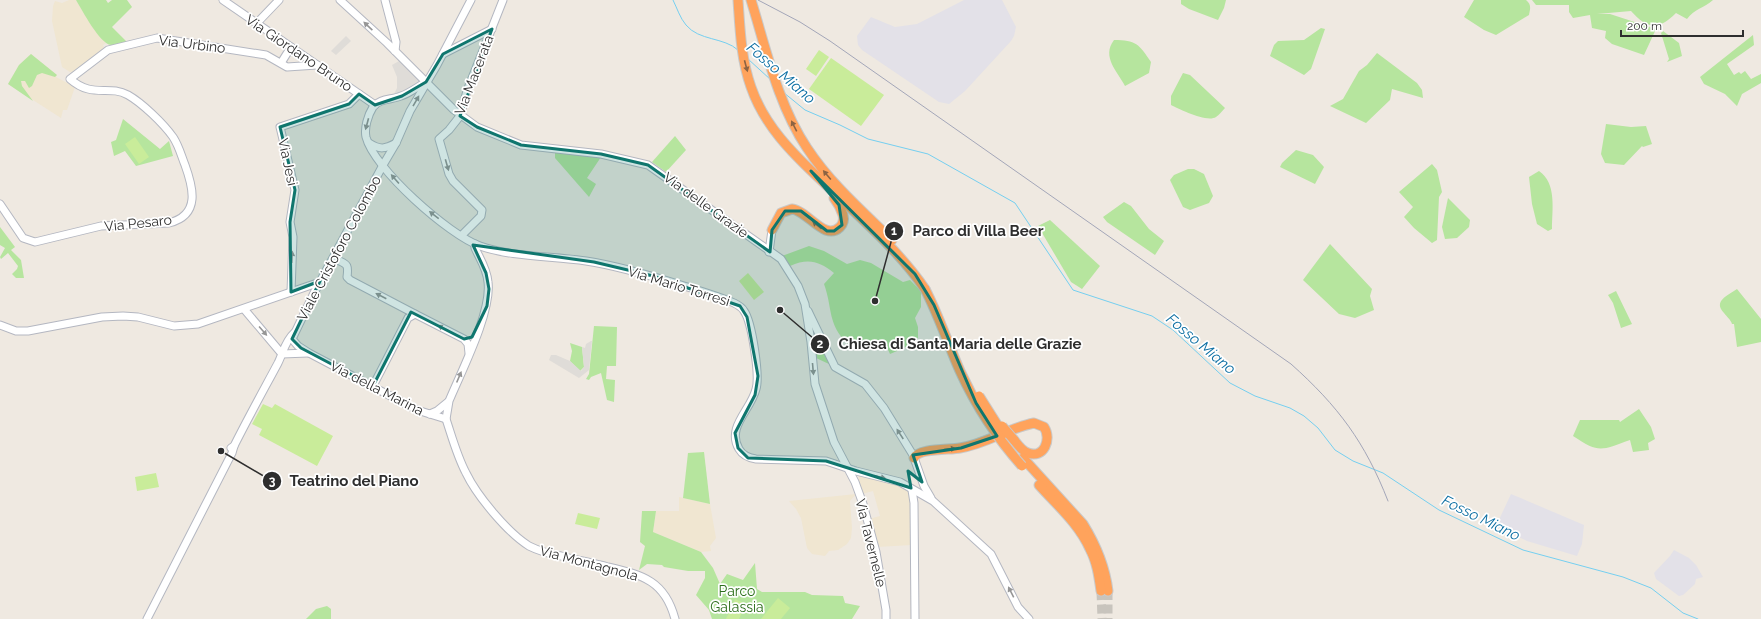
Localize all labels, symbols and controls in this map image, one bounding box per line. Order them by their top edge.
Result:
street label: Via Giordano Bruno [243,11,355,95]
scale bar [1621,12,1743,38]
text: 200 m [1627,19,1662,33]
one-way arrow [362,21,373,30]
street label: Via Urbino [158,32,226,56]
street label: Via Macerata [451,33,497,117]
water label: Fosso Miano [743,38,819,108]
one-way arrow [743,60,749,73]
one-way arrow [412,95,419,107]
one-way arrow [364,118,370,130]
one-way arrow [791,120,797,131]
street label: Via Jesi [275,137,301,187]
one-way arrow [444,159,450,171]
street label: Via delle Grazie [661,169,751,241]
one-way arrow [823,170,832,180]
street label: Viale Cristoforo Colombo [294,173,384,323]
one-way arrow [391,175,400,184]
street label: Via Pesaro [103,211,173,235]
one-way arrow [429,211,440,219]
callout: Parco di Villa Beer [884,217,1051,244]
one-way arrow [812,220,823,229]
text: Parco di Villa Beer [913,222,1044,240]
text: 1 [891,224,897,238]
one-way arrow [289,250,295,263]
street label: Via Mario Torresi [626,263,732,309]
one-way arrow [375,293,386,299]
water label: Fosso Miano [1163,310,1239,378]
one-way arrow [437,325,449,332]
one-way arrow [259,326,268,337]
callout: Chiesa di Santa Maria delle Grazie [810,330,1089,357]
text: Chiesa di Santa Maria delle Grazie [838,335,1082,353]
text: 2 [817,337,824,351]
street label: Via della Marina [327,357,427,419]
one-way arrow [809,363,816,375]
one-way arrow [456,372,462,383]
one-way arrow [896,428,903,440]
one-way arrow [944,446,956,453]
callout: Teatrino del Piano [262,467,427,494]
text: Teatrino del Piano [289,472,419,490]
text: 3 [269,474,276,488]
one-way arrow [874,474,886,480]
water label: Fosso Miano [1439,491,1523,545]
street label: Via Tavernelle [852,497,890,589]
street label: Via Montagnola [538,542,640,584]
park label: Parco Galassia [710,583,764,615]
one-way arrow [1007,586,1014,597]

